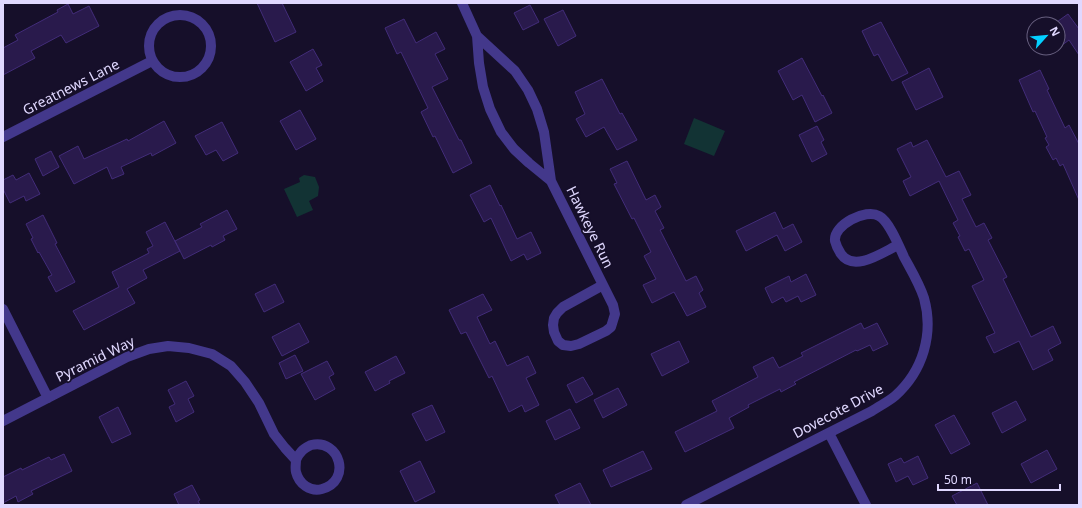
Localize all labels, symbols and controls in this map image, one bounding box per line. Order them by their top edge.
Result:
north arrow [1026,16,1066,56]
text: N [1047,24,1064,39]
street label: Greatnews Lane [19,54,122,119]
street label: Hawkeye Run [562,183,618,271]
street label: Pyramid Way [52,331,138,386]
street label: Dovecote Drive [789,379,886,442]
scale bar [938,466,1060,492]
text: 50 m [944,471,972,488]

